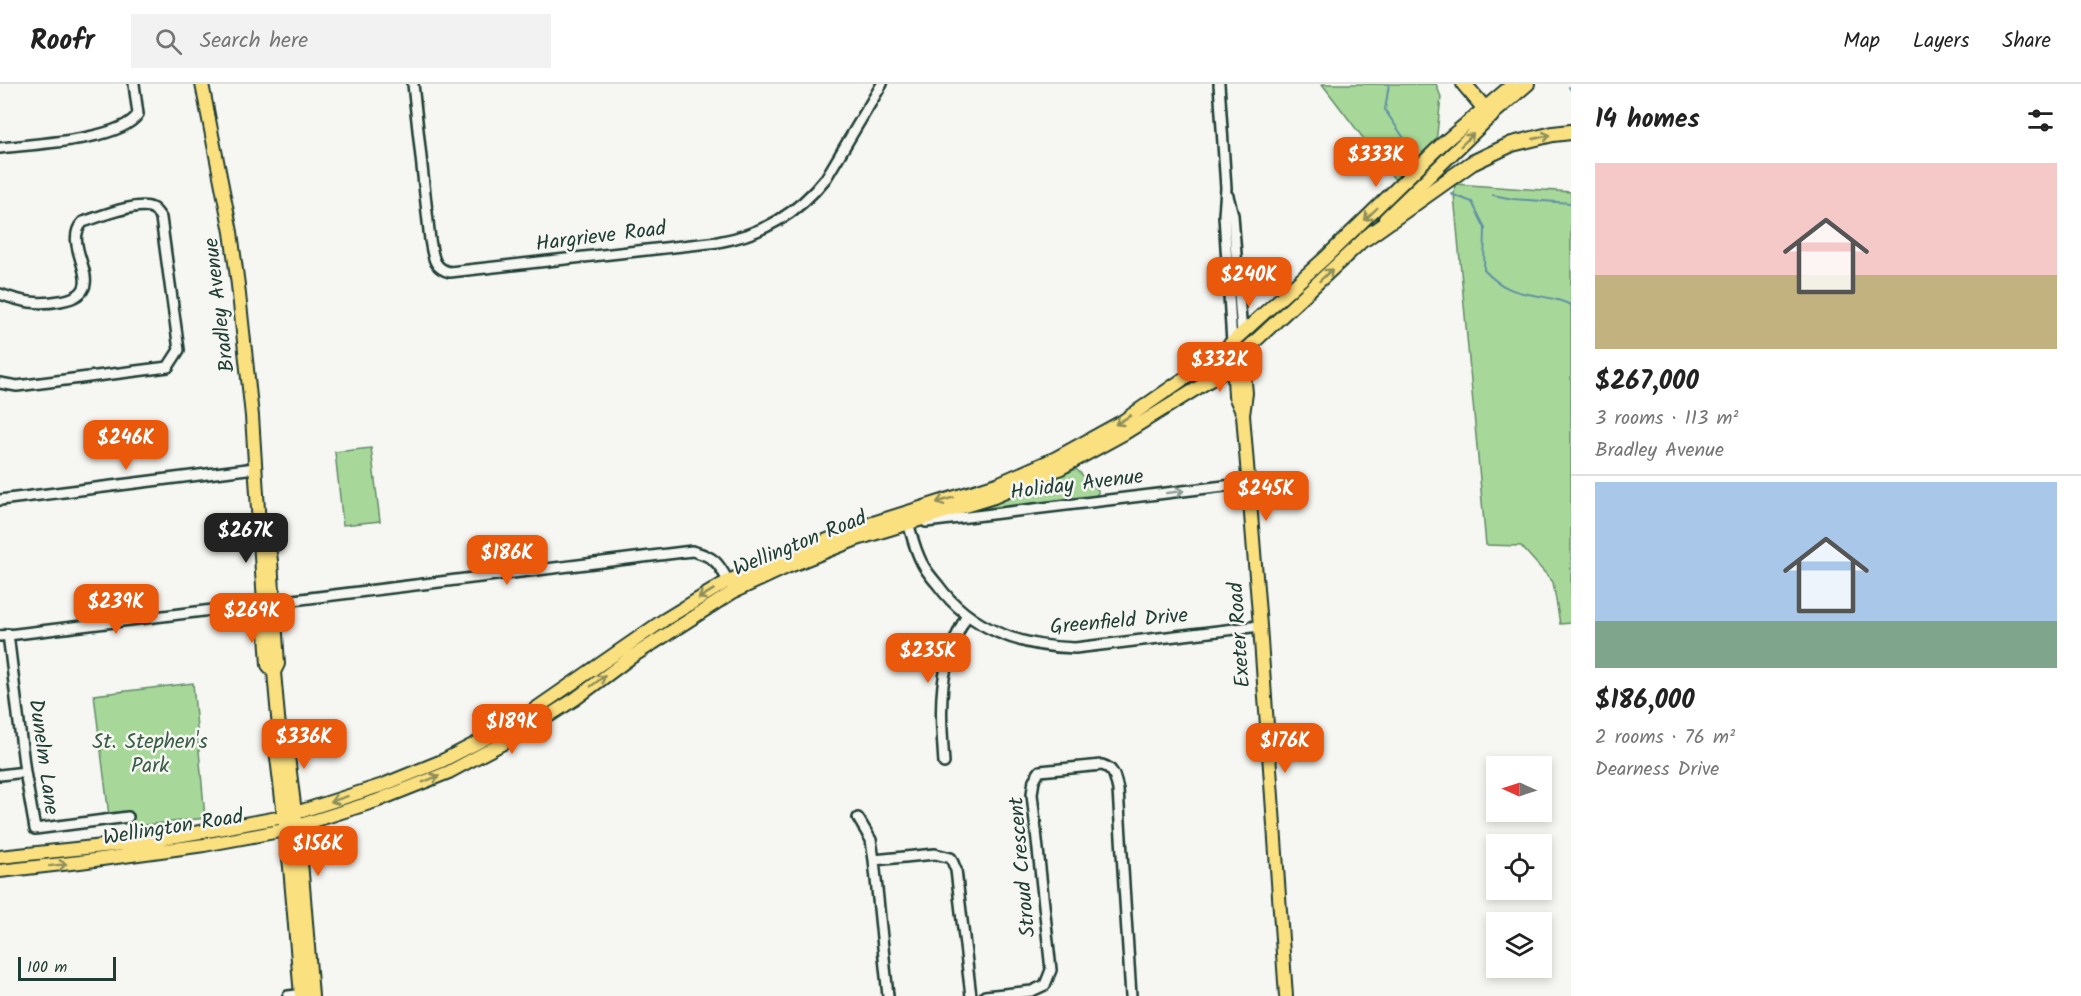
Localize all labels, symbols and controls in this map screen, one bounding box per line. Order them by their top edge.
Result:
search box [131,14,551,68]
text: Roofr [30,19,95,64]
text: Search here [200,24,308,59]
icon: search [152,25,185,58]
text: Map [1843,25,1880,58]
text: Layers [1913,25,1969,58]
text: Share [2002,25,2051,58]
text: 14 homes [1595,99,1700,141]
icon: filters [2024,104,2057,137]
one-way arrow [1533,130,1552,142]
one-way arrow [1459,132,1474,147]
pin: $333K [1334,137,1418,188]
text: $333K [1348,140,1404,172]
icon: home [1772,202,1880,310]
one-way arrow [1364,206,1379,221]
street label: Hargrieve Road [534,213,669,261]
street label: Bradley Avenue [195,235,245,374]
pin: $240K [1207,257,1291,308]
text: $240K [1221,260,1277,292]
one-way arrow [1319,268,1334,282]
pin: $332K [1178,342,1262,393]
text: $332K [1191,345,1249,377]
text: $267,000 [1595,361,1699,403]
text: 3 rooms · 113 m² [1595,403,1738,435]
one-way arrow [1115,415,1132,427]
pin: $246K [84,420,168,471]
text: $246K [97,423,155,455]
text: Bradley Avenue [1595,435,1724,467]
street label: Holiday Avenue [1008,460,1146,510]
pin: $245K [1224,471,1308,522]
text: $245K [1238,474,1294,506]
one-way arrow [1165,486,1185,497]
one-way arrow [936,495,955,506]
street label: Wellington Road [728,502,872,586]
pin: $267K [204,513,288,564]
text: $267K [218,516,274,548]
icon: home [1772,521,1880,629]
pin: $186K [465,535,549,586]
text: $186K [481,538,533,570]
street label: Exeter Road [1220,581,1260,689]
pin: $239K [74,584,158,635]
text: $239K [88,587,144,619]
one-way arrow [698,588,715,600]
pin: $269K [210,593,294,644]
text: $269K [224,596,280,628]
street label: Greenfield Drive [1049,599,1190,644]
pin: $235K [886,633,970,684]
text: $235K [900,636,956,668]
one-way arrow [590,675,606,687]
text: $186,000 [1595,680,1695,722]
street label: Dunelm Lane [19,697,68,818]
pin: $189K [470,704,554,755]
text: $189K [486,707,538,739]
pin: $336K [262,719,346,770]
text: $336K [276,722,332,754]
text: 2 rooms · 76 m² [1595,722,1735,754]
pin: $176K [1243,723,1327,774]
park label: St. Stephen's Park [92,726,208,783]
text: $176K [1260,726,1310,758]
text: Dearness Drive [1595,754,1719,786]
north arrow [1486,756,1552,822]
map controls [1486,756,1552,978]
one-way arrow [421,773,439,784]
one-way arrow [330,795,349,806]
street label: Stroud Crescent [1000,795,1046,939]
street label: Wellington Road [100,801,246,855]
pin: $156K [276,826,360,877]
text: $156K [293,829,343,861]
button: locate [1486,834,1552,900]
one-way arrow [48,859,68,870]
button: layers [1486,912,1552,978]
scale bar [18,954,116,982]
text: 100 m [27,955,67,980]

